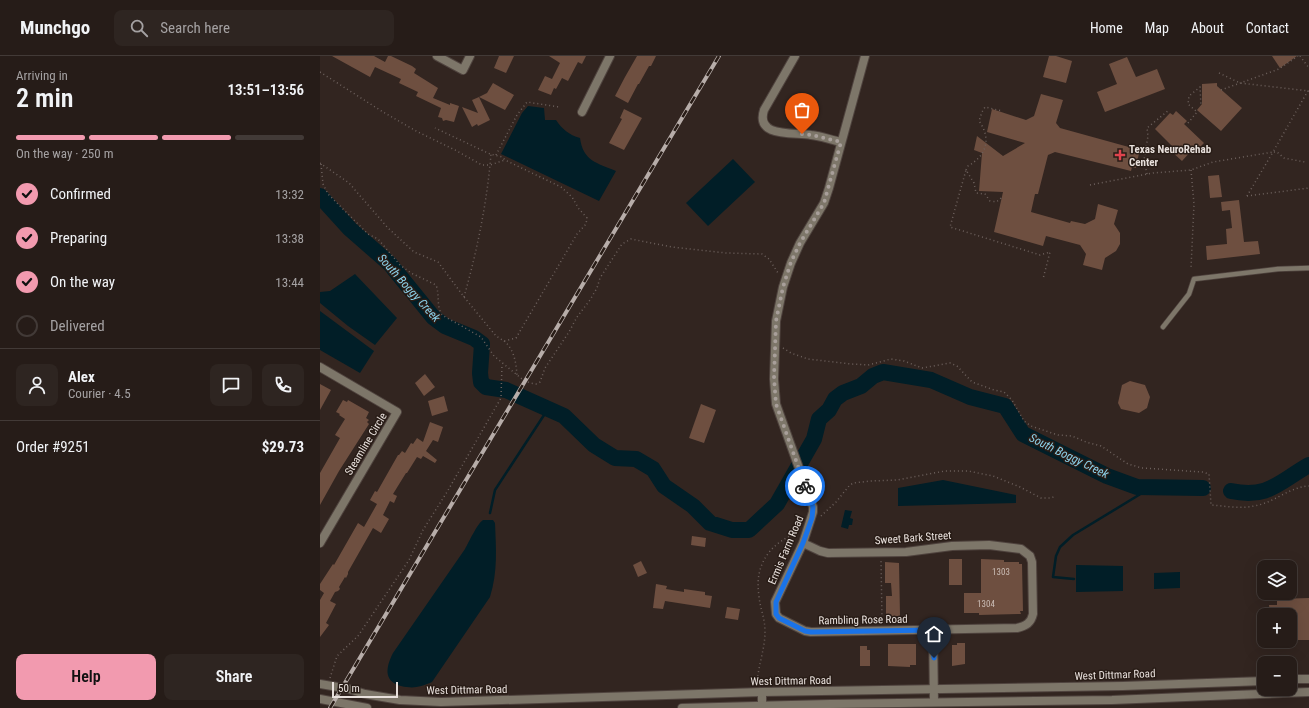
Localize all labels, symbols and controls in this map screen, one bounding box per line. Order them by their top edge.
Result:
search box [114,10,394,46]
text: Munchgo [20,16,90,39]
icon: search [128,17,150,39]
text: Search here [160,19,230,37]
text: Home [1090,20,1123,36]
text: Map [1145,20,1169,36]
text: About [1191,20,1224,36]
text: Contact [1246,20,1289,36]
text: Arriving in [16,68,68,83]
text: 13:51–13:56 [227,81,304,99]
text: 2 min [16,83,74,113]
pin [785,93,819,134]
icon: bag [791,99,813,121]
place label: Texas NeuroRehab Center [1129,143,1212,169]
text: On the way · 250 m [16,146,113,161]
marker: Texas NeuroRehab Center [1114,149,1126,161]
icon: check [16,183,38,205]
text: Confirmed [50,185,111,203]
text: 13:32 [275,187,304,202]
icon: check [16,227,38,249]
text: Preparing [50,229,107,247]
text: 13:38 [275,231,304,246]
water label: South Boggy Creek [375,251,444,325]
icon: check [16,271,38,293]
text: On the way [50,273,115,291]
text: 13:44 [275,275,304,290]
text: Delivered [50,317,105,335]
button: person [16,364,58,406]
button: chat [210,364,252,406]
button: phone [262,364,304,406]
text: Alex [68,368,95,386]
text: Courier · 4.5 [68,386,131,401]
street label: Steamline Circle [342,410,390,478]
water label: South Boggy Creek [1027,431,1112,482]
text: Order #9251 [16,438,90,456]
text: $29.73 [262,438,304,456]
courier [785,466,825,506]
icon: bike [794,475,816,497]
street label: Ermis Farm Road [766,513,806,587]
street label: Sweet Bark Street [874,529,952,547]
map controls [1257,560,1297,696]
button: layers [1257,560,1297,600]
house number: 1303 [992,567,1010,577]
house number: 1304 [977,599,995,609]
button: + [1257,608,1297,648]
street label: Rambling Rose Road [818,613,908,627]
pin [917,617,951,658]
icon: home [923,623,945,645]
button: Help [16,654,156,700]
button: Share [164,654,304,700]
button: − [1257,656,1297,696]
street label: West Dittmar Road [1074,667,1156,683]
street label: West Dittmar Road [750,674,832,688]
scale bar [332,680,398,699]
text: 50 m [338,682,360,695]
street label: West Dittmar Road [426,683,508,697]

